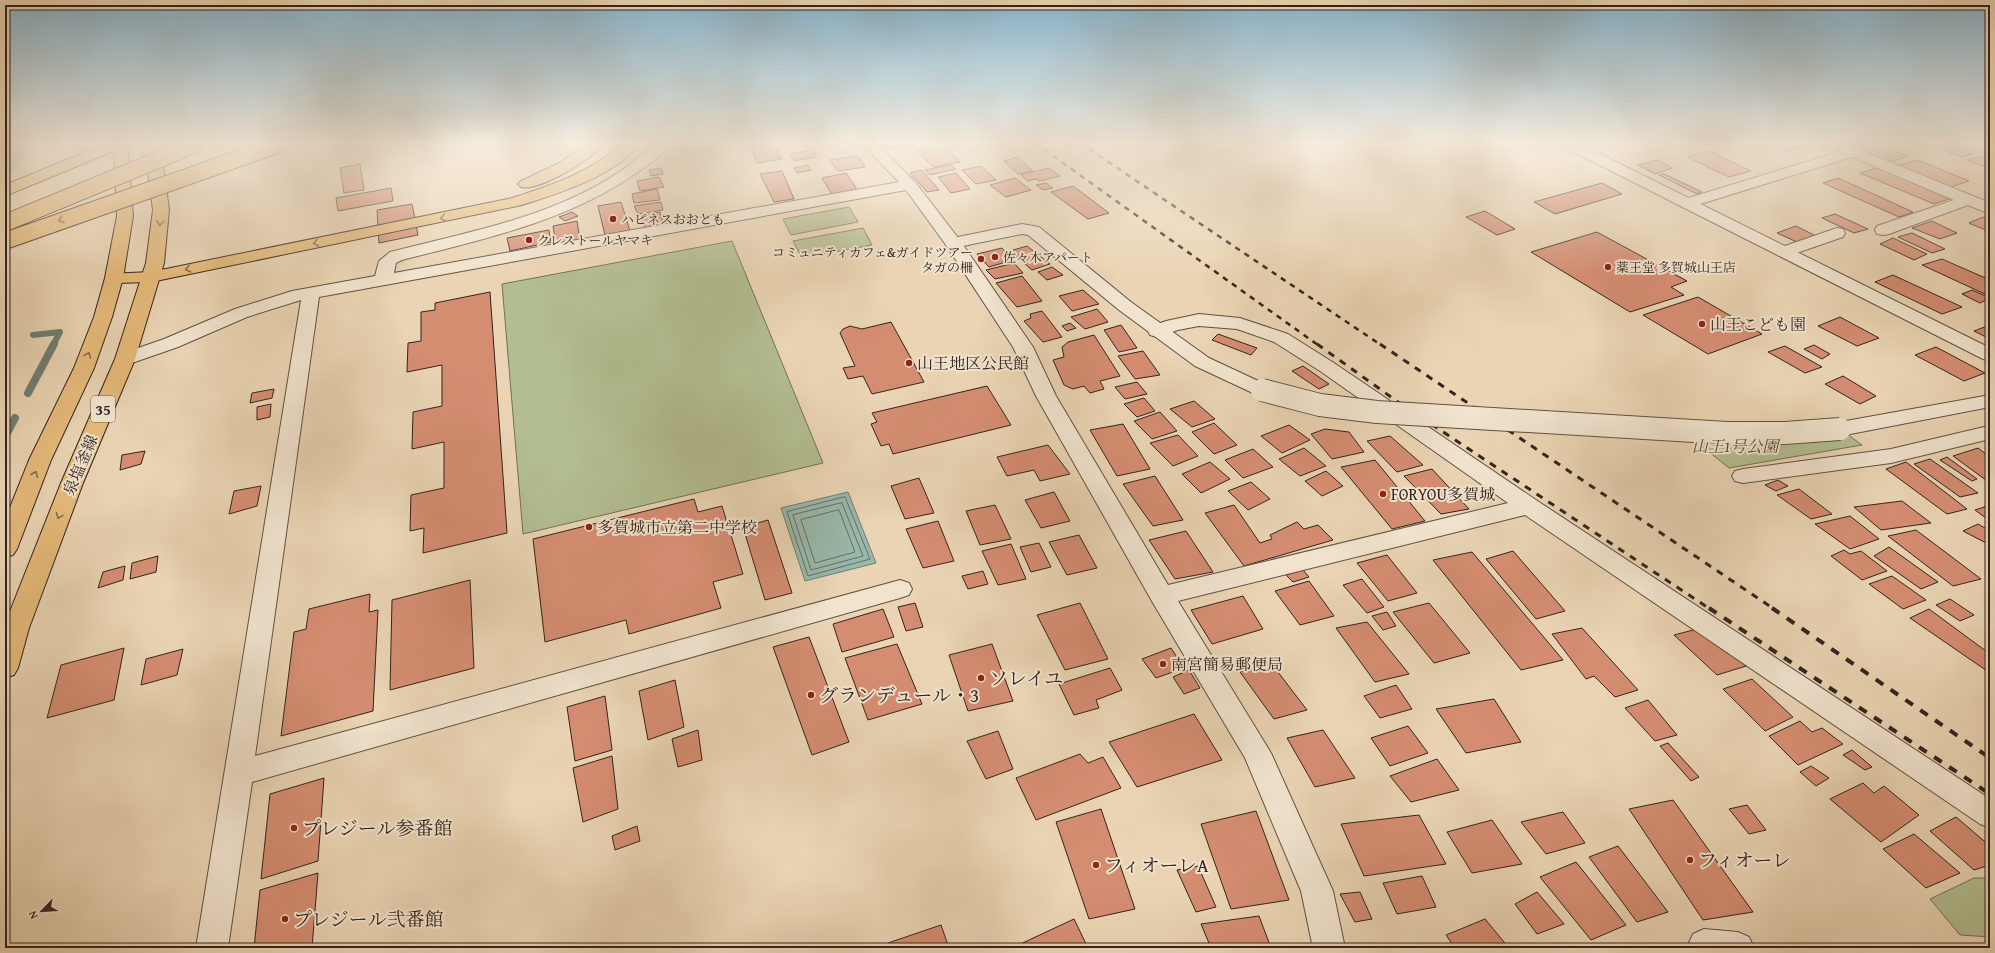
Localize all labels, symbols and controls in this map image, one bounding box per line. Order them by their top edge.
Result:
place label: ハピネスおおとも [621,210,725,229]
one-way arrow [440,213,446,221]
marker: ハピネスおおとも [608,214,618,224]
one-way arrow [58,216,65,224]
one-way arrow [156,220,165,226]
place label: クレストールヤマキ [537,231,653,250]
marker: クレストールヤマキ [524,235,534,245]
one-way arrow [312,239,319,247]
place label: コミュニティカフェ&ガイドツアー タガの柵 [772,243,973,277]
place label: 佐々木アパート [1003,248,1093,267]
marker: 佐々木アパート [990,252,1000,262]
marker: コミュニティカフェ&ガイドツアー タガの柵 [976,254,986,264]
place label: 薬王堂 多賀城山王店 [1616,258,1736,277]
marker: 薬王堂 多賀城山王店 [1603,262,1613,272]
one-way arrow [185,265,191,273]
place label: 山王こども園 [1710,312,1806,336]
marker: 山王こども園 [1697,319,1707,329]
place label: 山王地区公民館 [917,351,1029,375]
one-way arrow [84,352,92,359]
marker: 山王地区公民館 [904,358,914,368]
road number: 35 [91,396,115,422]
street label: 泉塩釜線 [56,431,104,499]
park label: 山王1号公園 [1692,434,1781,458]
one-way arrow [30,470,38,478]
place label: FORYOU多賀城 [1391,482,1495,506]
marker: FORYOU多賀城 [1378,489,1388,499]
one-way arrow [56,513,64,520]
place label: 多賀城市立第二中学校 [597,515,757,539]
marker: 多賀城市立第二中学校 [584,522,594,532]
place label: 南宮簡易郵便局 [1171,652,1283,676]
marker: 南宮簡易郵便局 [1158,659,1168,669]
place label: ソレイユ [989,664,1063,692]
marker: ソレイユ [976,673,986,683]
place label: グランデュール・3 [819,681,979,709]
marker: グランデュール・3 [806,690,816,700]
place label: プレジール参番館 [302,814,452,842]
marker: プレジール参番館 [289,823,299,833]
place label: フィオーレ [1698,846,1791,874]
place label: フィオーレA [1104,851,1209,879]
marker: フィオーレ [1685,855,1695,865]
marker: フィオーレA [1091,860,1101,870]
north arrow [22,891,62,931]
place label: プレジール弐番館 [293,905,443,933]
text: N [24,908,42,922]
marker: プレジール弐番館 [280,914,290,924]

